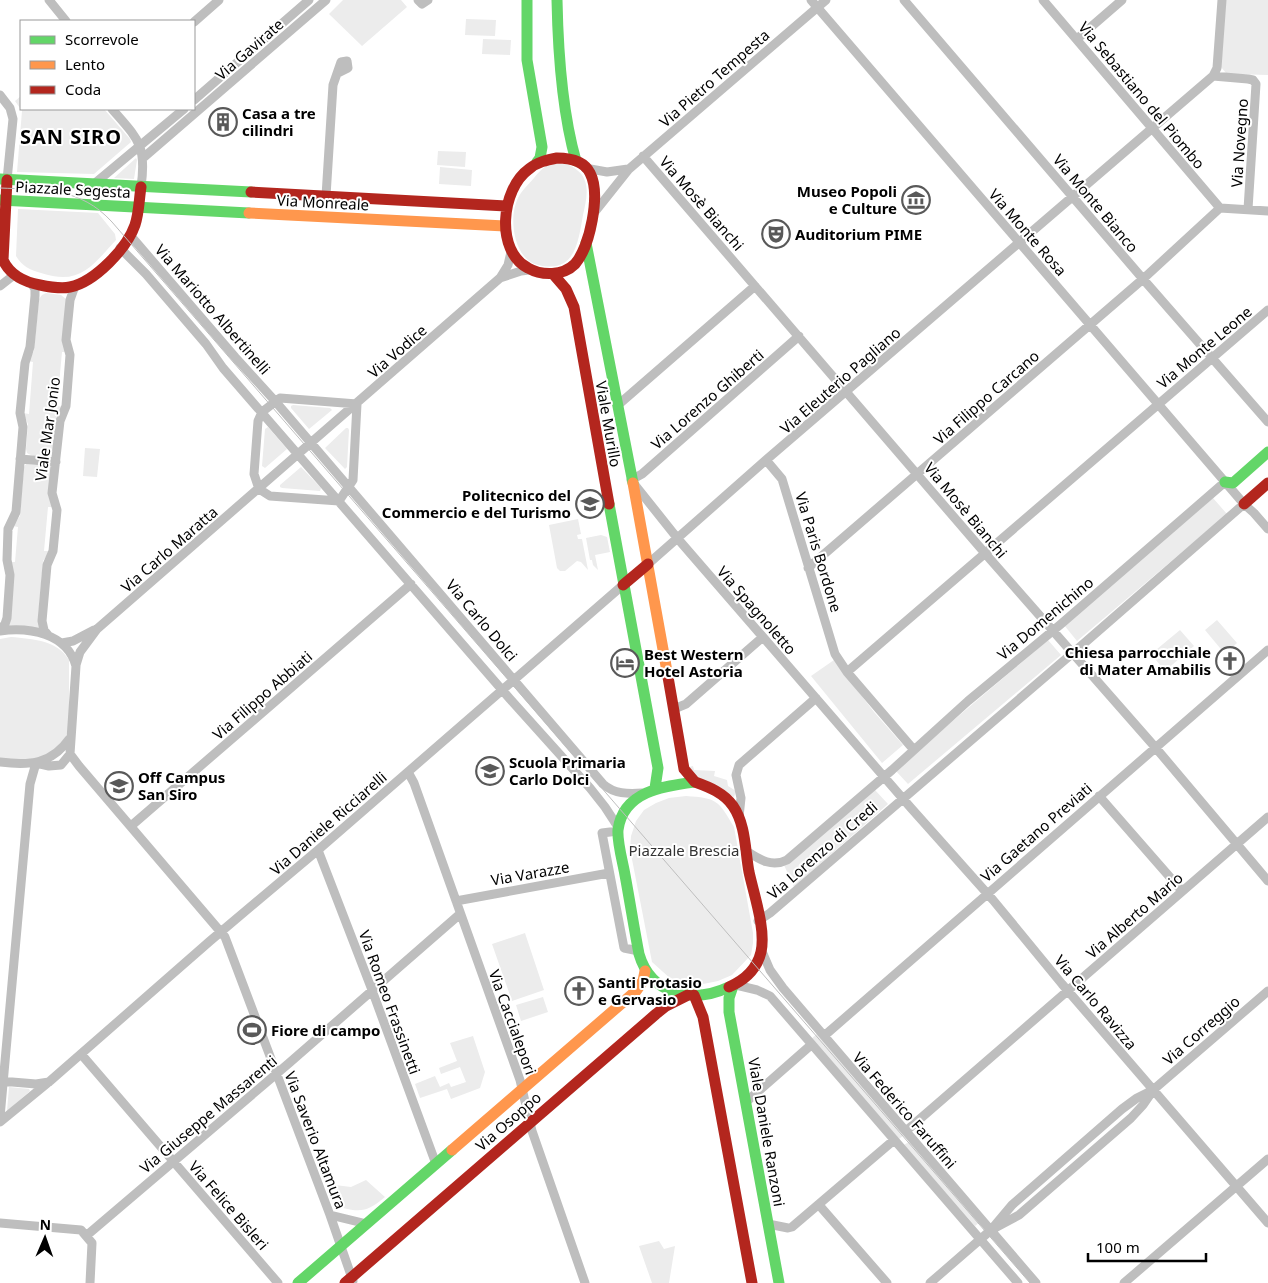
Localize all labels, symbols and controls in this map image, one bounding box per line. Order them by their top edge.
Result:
street label: Via Gavirate [211,14,287,84]
street label: Via Sebastiano del Piombo [1074,17,1210,173]
legend [20,20,195,110]
street label: Via Pietro Tempesta [655,25,773,131]
text: Scorrevole [65,29,139,49]
text: Lento [65,54,105,74]
text: Coda [65,79,101,99]
street label: Via Novegno [1226,98,1252,188]
place label: Casa a tre cilindri [242,103,316,140]
building icon: Casa a tre cilindri [208,107,238,137]
district label: SAN SIRO [20,123,122,150]
street label: Via Monte Bianco [1049,150,1143,256]
street label: Via Mosè Bianchi [655,152,749,254]
street label: Piazzale Segesta [15,176,131,202]
place label: Museo Popoli e Culture [797,181,897,218]
street label: Via Monte Rosa [985,184,1071,280]
museum icon: Museo Popoli e Culture [901,185,931,215]
street label: Via Monreale [276,190,370,214]
theatre icon: Auditorium PIME [761,219,791,249]
place label: Auditorium PIME [795,224,922,244]
street label: Via Mariotto Albertinelli [151,240,275,378]
street label: Via Monte Leone [1152,301,1256,393]
street label: Via Vodice [363,320,431,382]
street label: Via Eleuterio Pagliano [776,322,904,438]
street label: Via Lorenzo Ghiberti [646,345,768,453]
street label: Via Filippo Carcano [929,346,1043,448]
street label: Viale Mar Jonio [30,376,64,482]
street label: Viale Murillo [592,379,626,469]
street label: Via Mosè Bianchi [920,458,1012,562]
place label: Politecnico del Commercio e del Turismo [382,485,571,522]
school or university icon: Politecnico del Commercio e del Turismo [575,489,605,519]
street label: Via Paris Bordone [791,490,847,614]
street label: Via Carlo Maratta [117,502,221,596]
street label: Via Spagnoletto [713,562,801,658]
street label: Via Domenichino [993,572,1097,664]
street label: Via Carlo Dolci [442,575,522,665]
place label: Chiesa parrocchiale di Mater Amabilis [1065,642,1211,679]
place label: Best Western Hotel Astoria [644,644,743,681]
street label: Via Filippo Abbiati [208,646,316,744]
church icon: Chiesa parrocchiale di Mater Amabilis [1215,646,1245,676]
hotel icon: Best Western Hotel Astoria [610,648,640,678]
place label: Scuola Primaria Carlo Dolci [509,752,626,789]
school or university icon: Scuola Primaria Carlo Dolci [475,756,505,786]
place label: Off Campus San Siro [138,767,225,804]
street label: Via Daniele Ricciarelli [266,767,390,879]
school or university icon: Off Campus San Siro [104,771,134,801]
street label: Via Gaetano Previati [976,778,1096,886]
street label: Via Lorenzo di Credi [763,797,881,903]
park label: Piazzale Brescia [629,840,739,860]
street label: Via Varazze [489,856,571,890]
street label: Via Alberto Mario [1081,867,1187,963]
street label: Via Romeo Frassinetti [355,927,425,1077]
street label: Via Carlo Ravizza [1050,950,1142,1054]
street label: Via Caccialepori [485,967,541,1077]
place label: Santi Protasio e Gervasio [598,972,702,1009]
church icon: Santi Protasio e Gervasio [564,976,594,1006]
street label: Via Correggio [1158,991,1244,1069]
sports icon: Fiore di campo [237,1015,267,1045]
place label: Fiore di campo [271,1020,380,1040]
street label: Via Federico Faruffini [849,1047,961,1173]
street label: Via Giuseppe Massarenti [135,1051,281,1177]
street label: Viale Daniele Ranzoni [744,1056,790,1208]
street label: Via Saverio Altamura [281,1068,351,1212]
street label: Via Osoppo [471,1087,545,1155]
street label: Via Felice Bisleri [185,1156,273,1254]
north arrow [20,1213,70,1263]
text: N [39,1215,51,1234]
scale bar [1088,1230,1206,1262]
text: 100 m [1096,1237,1140,1257]

